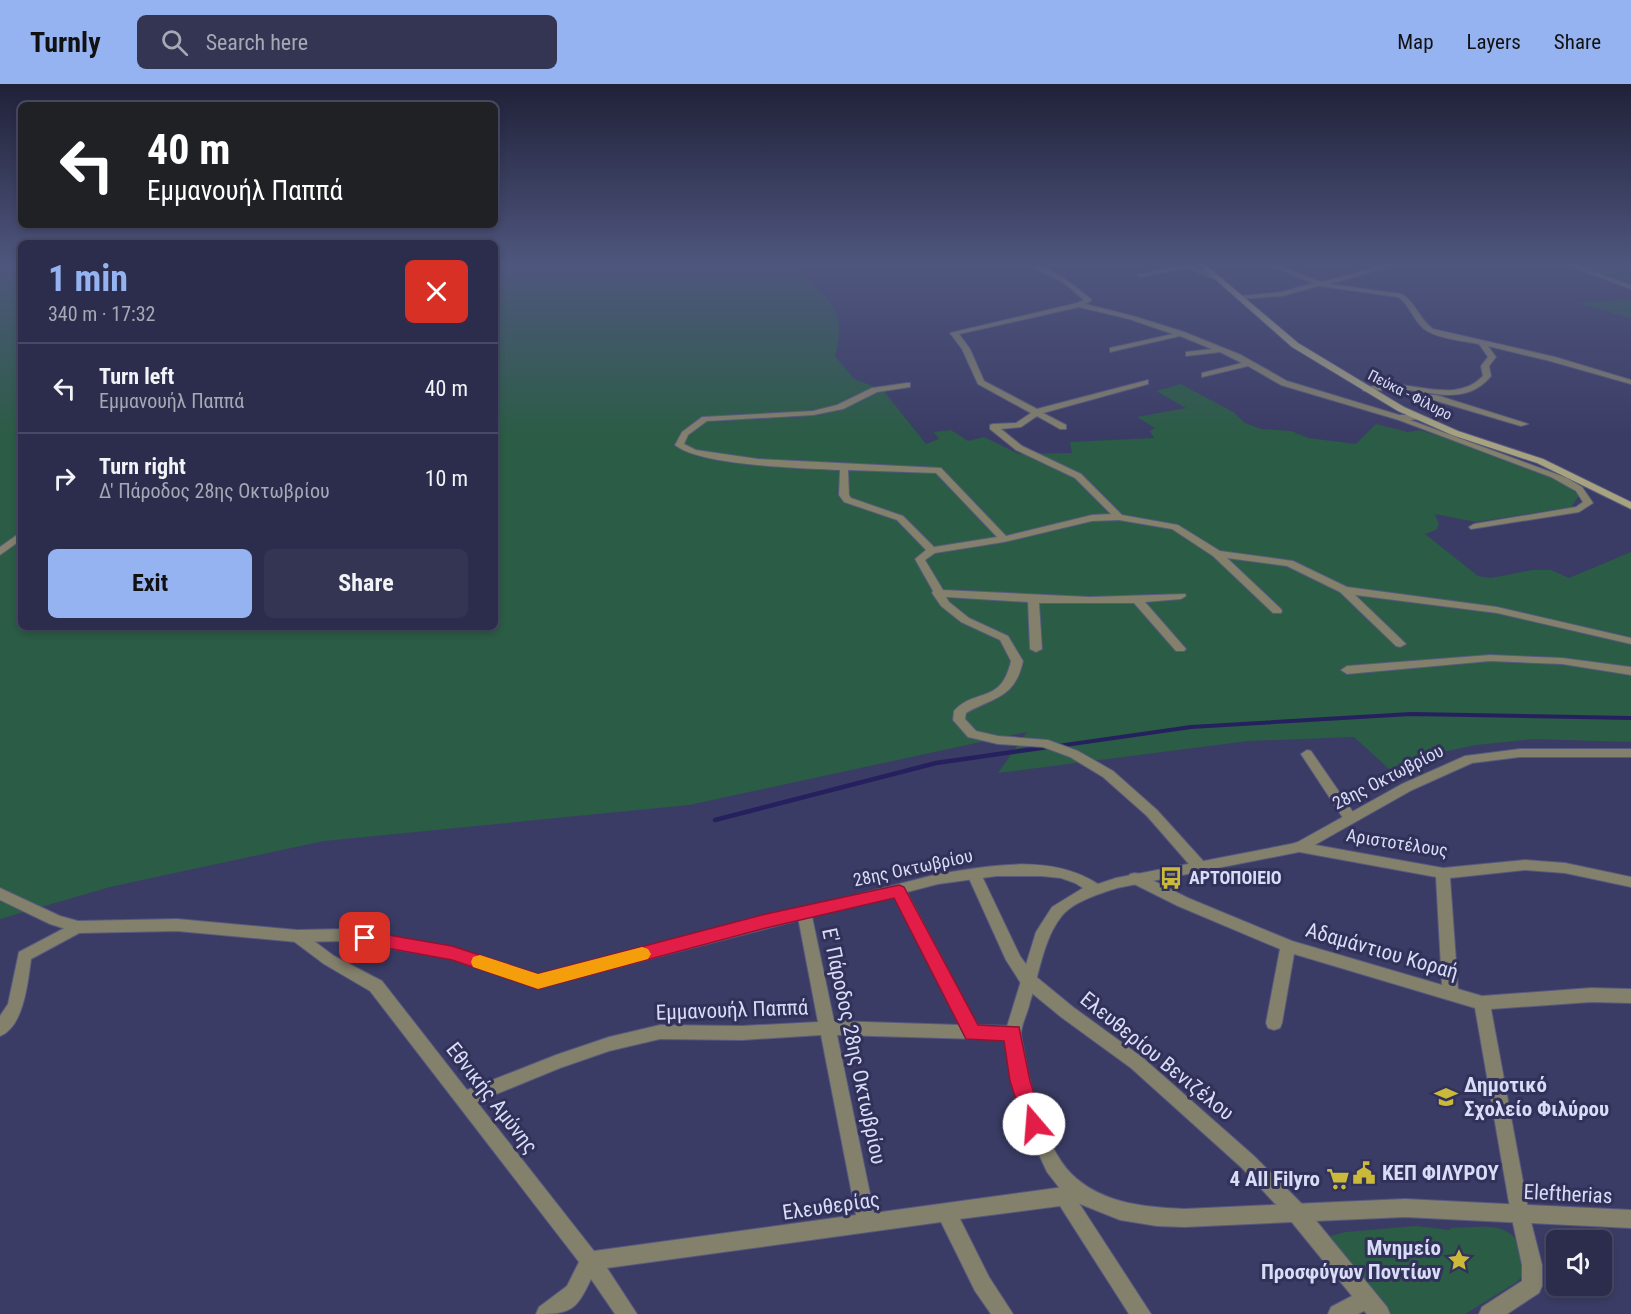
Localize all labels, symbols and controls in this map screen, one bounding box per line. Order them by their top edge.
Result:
search box [137,15,557,69]
text: Turnly [30,26,101,59]
icon: search [158,26,191,59]
text: Search here [206,30,308,55]
text: Map [1397,30,1434,54]
text: Layers [1467,30,1521,54]
text: Share [1554,30,1601,54]
text: 40 m [147,125,230,174]
icon: left [48,126,126,204]
text: Εμμανουήλ Παππά [147,175,343,207]
text: 1 min [48,258,128,300]
button: close [405,260,468,323]
text: 340 m · 17:32 [48,302,155,326]
text: Turn left [99,364,174,389]
street label: Πεύκα - Φίλυρο [1365,366,1455,424]
icon: left [48,372,81,405]
text: 40 m [425,376,468,401]
text: Εμμανουήλ Παππά [99,389,244,413]
text: Turn right [99,454,186,479]
icon: right [48,462,81,495]
text: 10 m [425,466,468,491]
text: Δ' Πάροδος 28ης Οκτωβρίου [99,479,330,503]
button: Exit [48,549,252,618]
button: Share [264,549,468,618]
street label: 28ης Οκτωβρίου [1329,740,1447,813]
street label: Αριστοτέλους [1345,824,1449,861]
street label: 28ης Οκτωβρίου [851,845,975,890]
bus stop icon: ΑΡΤΟΠΟΙΕΙΟ [1158,865,1184,891]
place label: ΑΡΤΟΠΟΙΕΙΟ [1189,867,1282,888]
pin [339,912,390,963]
street label: Αδαμάντιου Κοραή [1303,918,1461,984]
icon: arrive [348,921,381,954]
street label: Ε' Πάροδος 28ης Οκτωβρίου [817,926,891,1166]
street label: Ελευθερίου Βενιζέλου [1075,987,1239,1125]
street label: Εμμανουήλ Παππά [655,995,809,1025]
street label: Εθνικής Αμύνης [441,1038,543,1158]
place label: Δημοτικό Σχολείο Φιλύρου [1464,1073,1609,1121]
school or university icon: Δημοτικό Σχολείο Φιλύρου [1433,1084,1459,1110]
position arrow [1002,1092,1066,1156]
public building icon: ΚΕΠ ΦΙΛΥΡΟΥ [1351,1160,1377,1186]
place label: ΚΕΠ ΦΙΛΥΡΟΥ [1382,1161,1500,1185]
supermarket icon: 4 All Filyro [1325,1166,1351,1192]
place label: 4 All Filyro [1230,1167,1320,1191]
street label: Eleftherias [1523,1180,1613,1208]
street label: Ελευθερίας [781,1187,881,1225]
map controls [1546,1230,1612,1296]
button: sound [1546,1230,1612,1296]
place label: Μνημείο Προσφύγων Ποντίων [1261,1236,1442,1284]
place icon: Μνημείο Προσφύγων Ποντίων [1446,1247,1472,1273]

